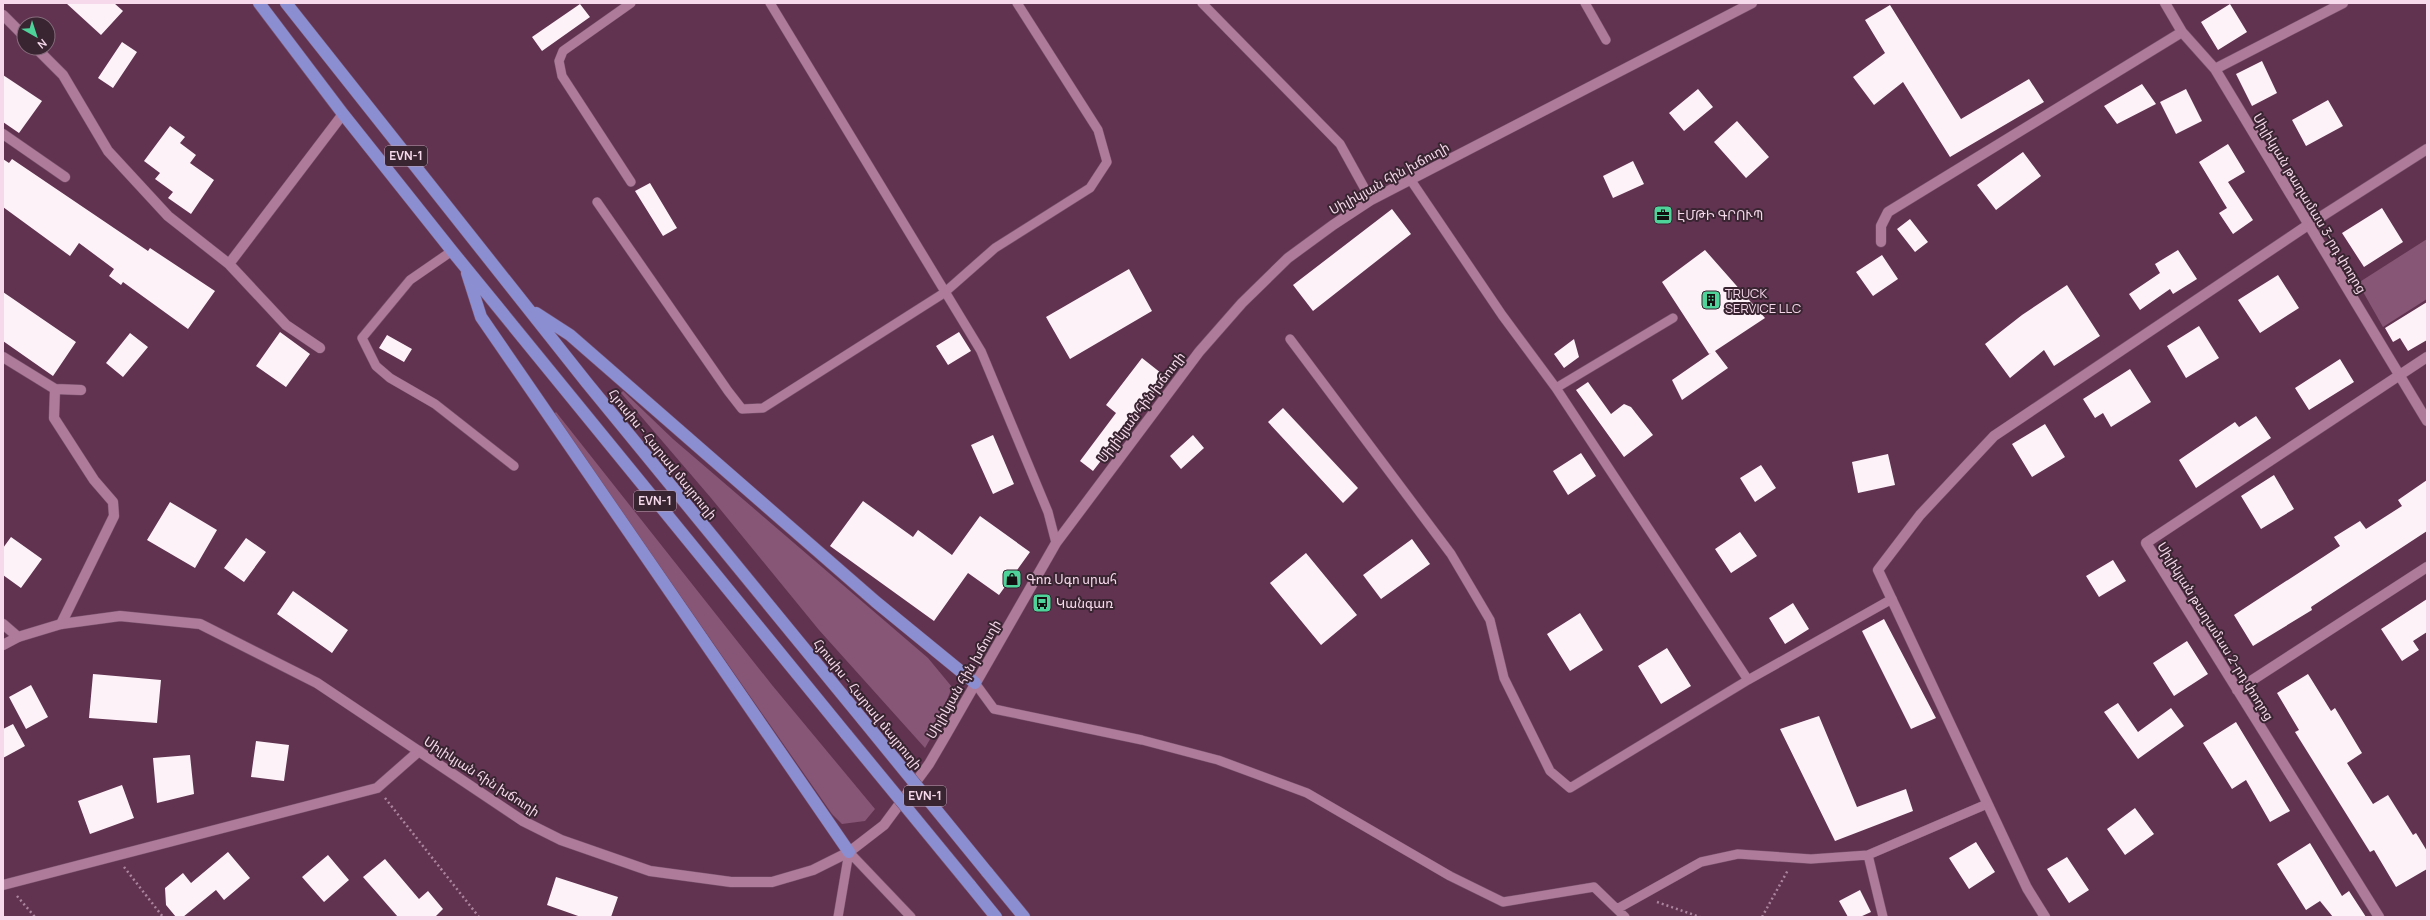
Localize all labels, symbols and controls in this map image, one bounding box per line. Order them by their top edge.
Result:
north arrow [16,16,56,56]
text: N [35,36,50,53]
street label: Սիլիկյան թաղամաս 3-րդ փողոց [2249,110,2371,296]
street label: Սիլիկյան հին խճուղի [1326,137,1452,219]
road number: EVN-1 [385,146,427,166]
office icon: ԷՄԹԻ ԳՐՈՒՊ [1652,204,1674,226]
place label: ԷՄԹԻ ԳՐՈՒՊ [1677,206,1763,224]
place label: TRUCK SERVICE LLC [1725,284,1801,317]
building icon: TRUCK SERVICE LLC [1700,289,1722,311]
street label: Սիլիկյան հին խճուղի [1093,348,1189,466]
street label: Հյուսիս - Հարավ մայրուղի [605,385,721,523]
road number: EVN-1 [634,491,676,511]
street label: Սիլիկյան թաղամաս 2-րդ փողոց [2153,538,2279,724]
shop icon: Գոռ Սգո սրահ [1001,568,1023,590]
place label: Գոռ Սգո սրահ [1026,570,1117,588]
bus stop icon: Կանգառ [1031,592,1053,614]
place label: Կանգառ [1056,594,1113,612]
street label: Սիլիկյան հին խճուղի [922,616,1004,742]
street label: Հյուսիս - Հարավ մայրուղի [810,635,926,773]
street label: Սիլիկյան հին խճուղի [421,732,543,820]
road number: EVN-1 [904,786,946,806]

